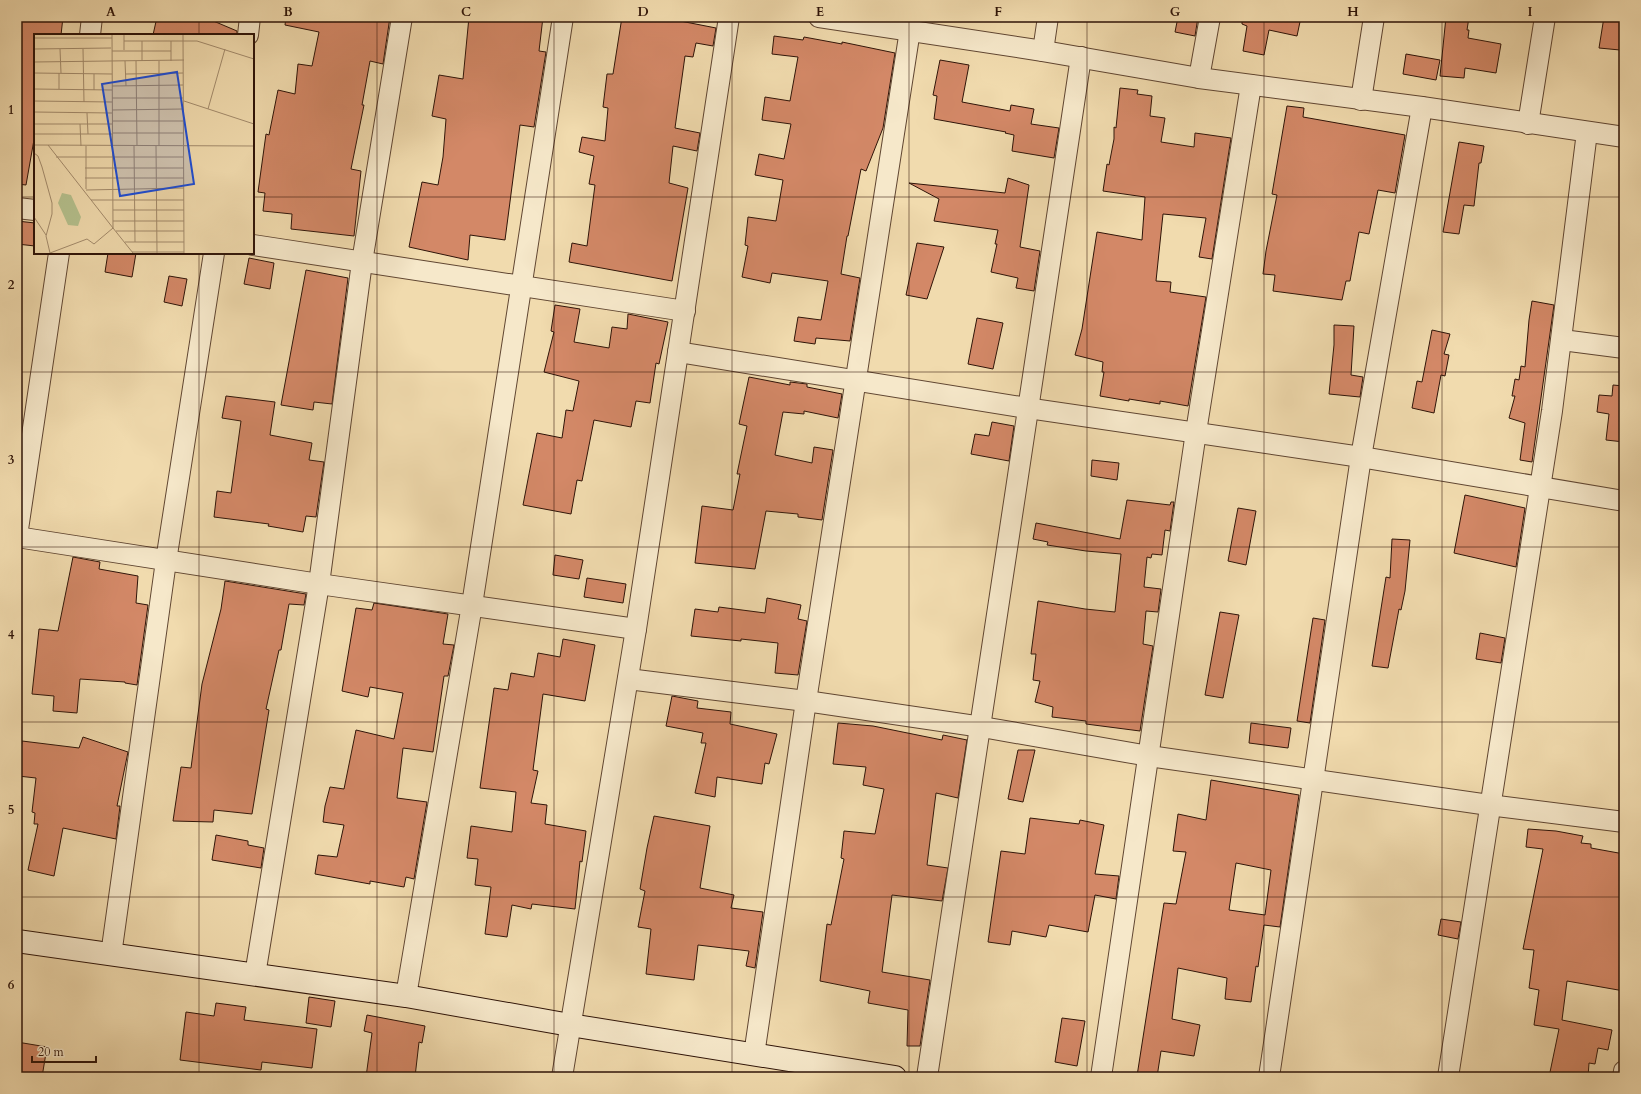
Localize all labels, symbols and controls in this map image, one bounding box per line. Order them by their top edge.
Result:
text: A [106,3,116,21]
text: B [283,3,293,21]
text: C [461,3,471,21]
text: D [637,3,649,21]
text: E [816,3,824,21]
text: F [994,3,1002,21]
text: G [1170,3,1181,21]
text: H [1347,3,1359,21]
text: I [1527,3,1533,21]
inset map [34,34,254,254]
text: 1 [8,101,14,119]
text: 2 [8,276,15,294]
text: 3 [8,451,15,469]
text: 4 [8,626,15,644]
text: 5 [8,801,14,819]
text: 6 [8,976,15,994]
scale bar [32,1038,96,1064]
text: 20 m [38,1044,65,1060]

